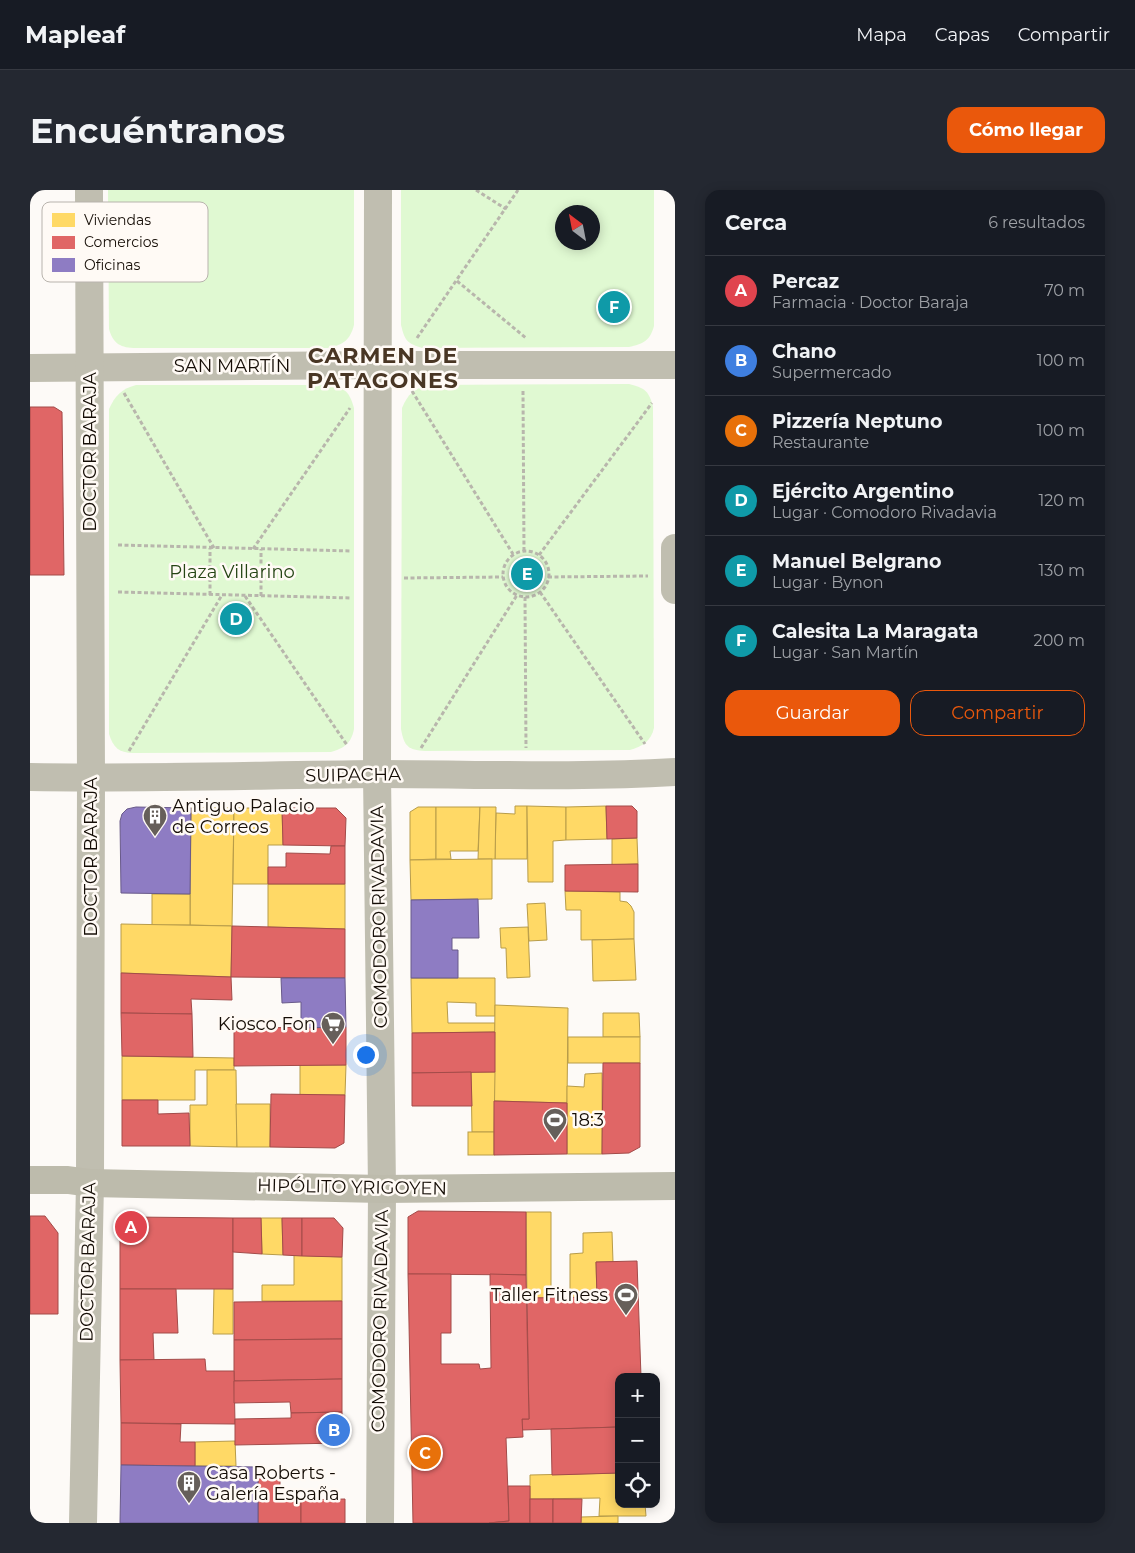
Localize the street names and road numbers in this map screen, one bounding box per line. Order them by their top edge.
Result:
street label: SAN MARTÍN [174,355,290,377]
street label: DOCTOR BARAJA [79,372,101,532]
street label: SUIPACHA [305,763,401,787]
street label: DOCTOR BARAJA [80,777,102,937]
street label: COMODORO RIVADAVIA [366,805,392,1029]
street label: HIPÓLITO YRIGOYEN [257,1174,447,1200]
street label: DOCTOR BARAJA [76,1182,100,1342]
street label: COMODORO RIVADAVIA [367,1209,393,1433]

